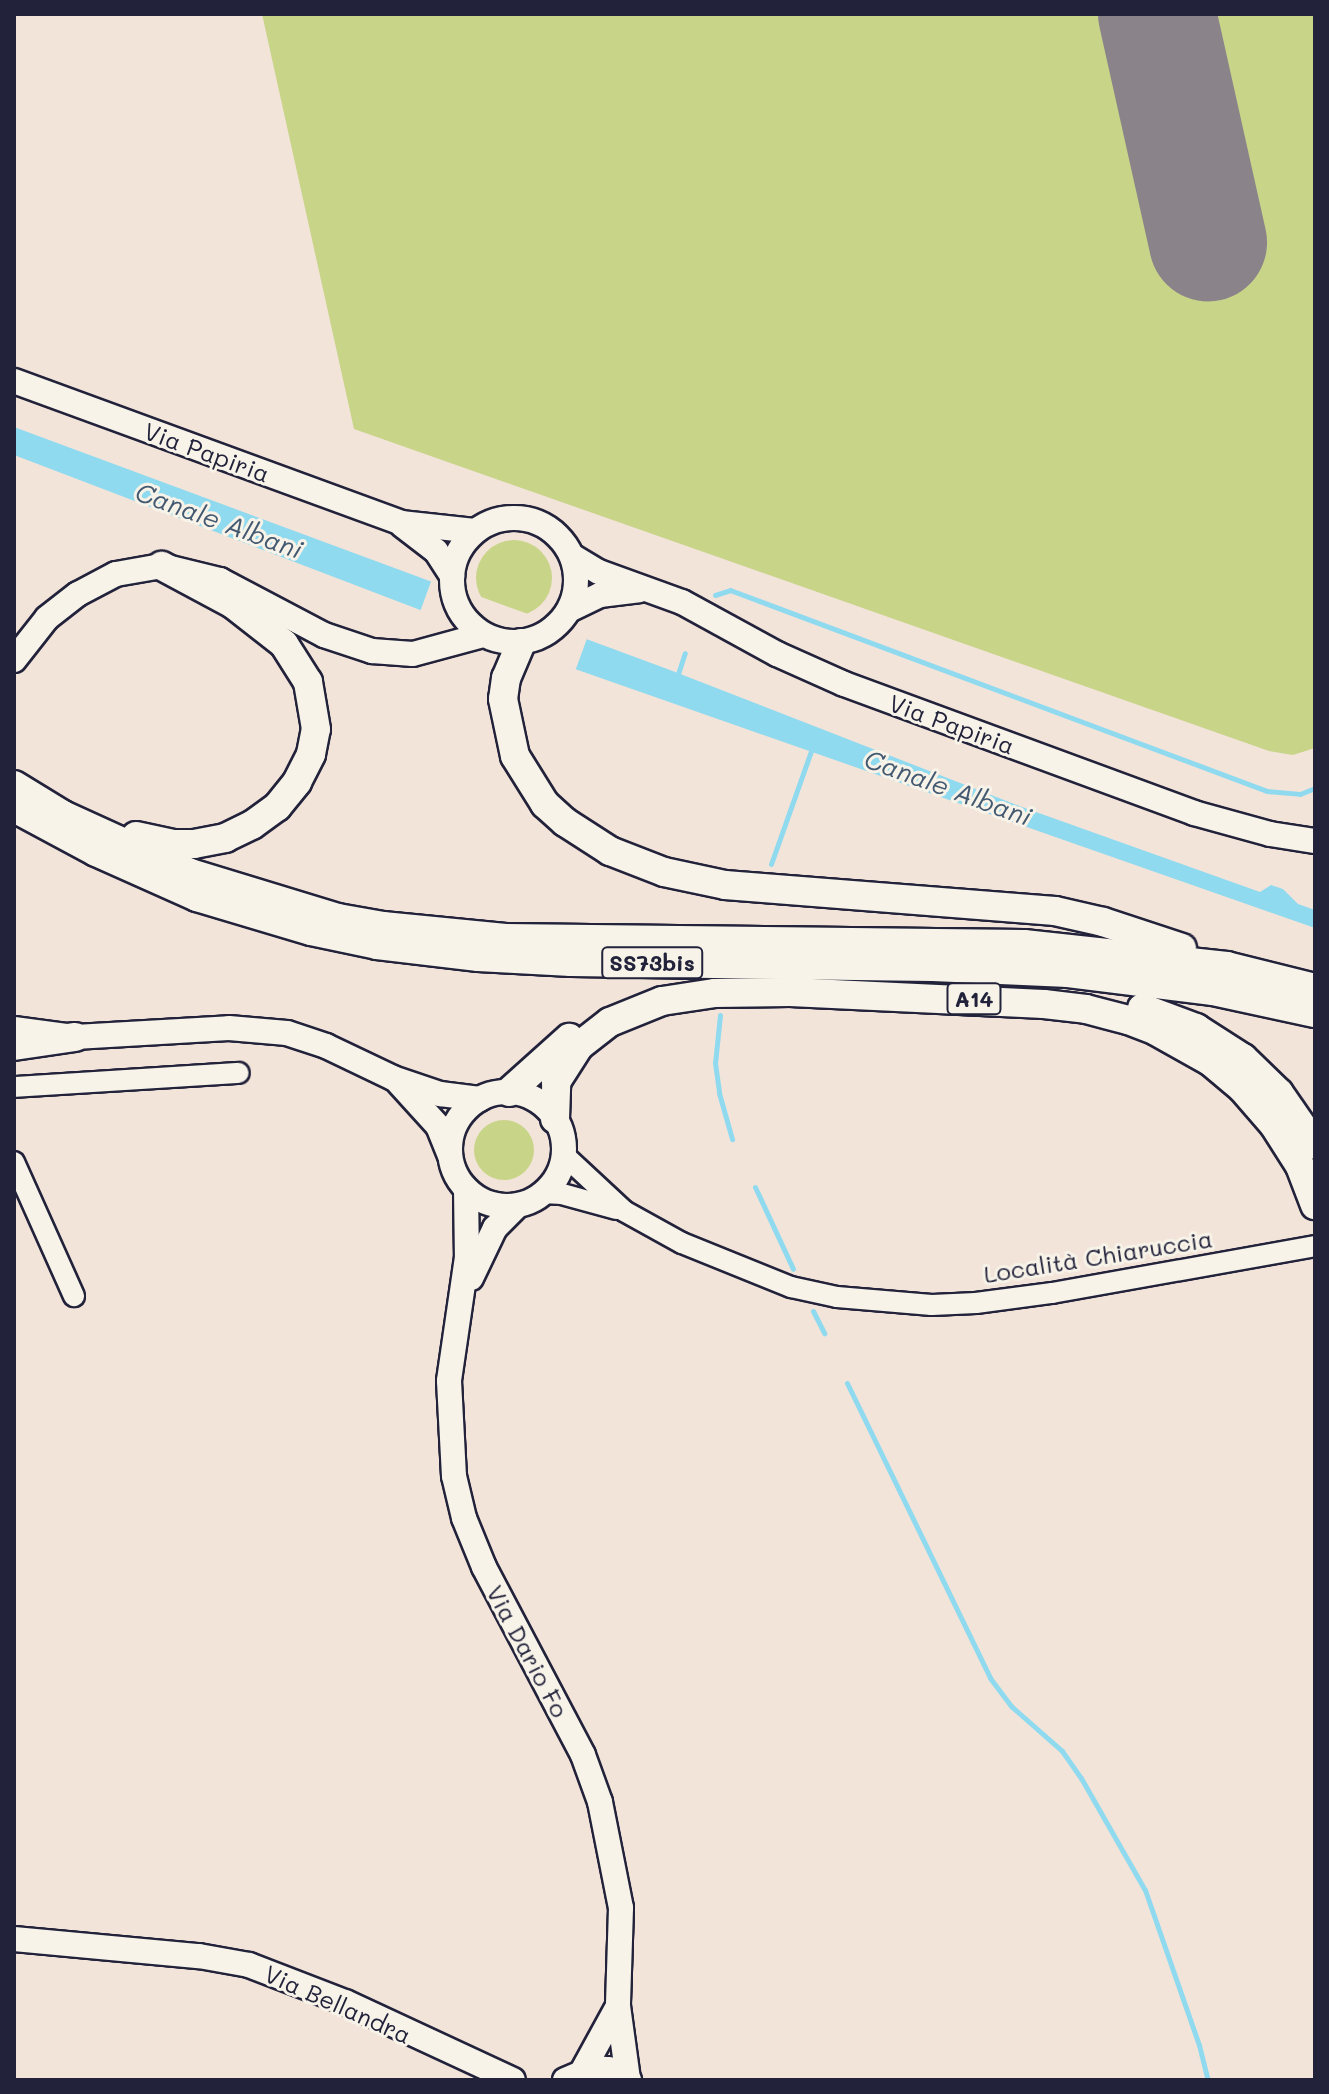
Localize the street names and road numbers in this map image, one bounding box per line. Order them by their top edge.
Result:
street label: Via Papiria [140,416,274,488]
street label: Via Papiria [885,688,1019,760]
road number: SS73bis [600,945,704,981]
road number: A14 [946,981,1002,1017]
street label: Località Chiaruccia [982,1224,1214,1288]
street label: Via Dario Fo [481,1580,575,1722]
street label: Via Bellandra [260,1959,416,2049]

